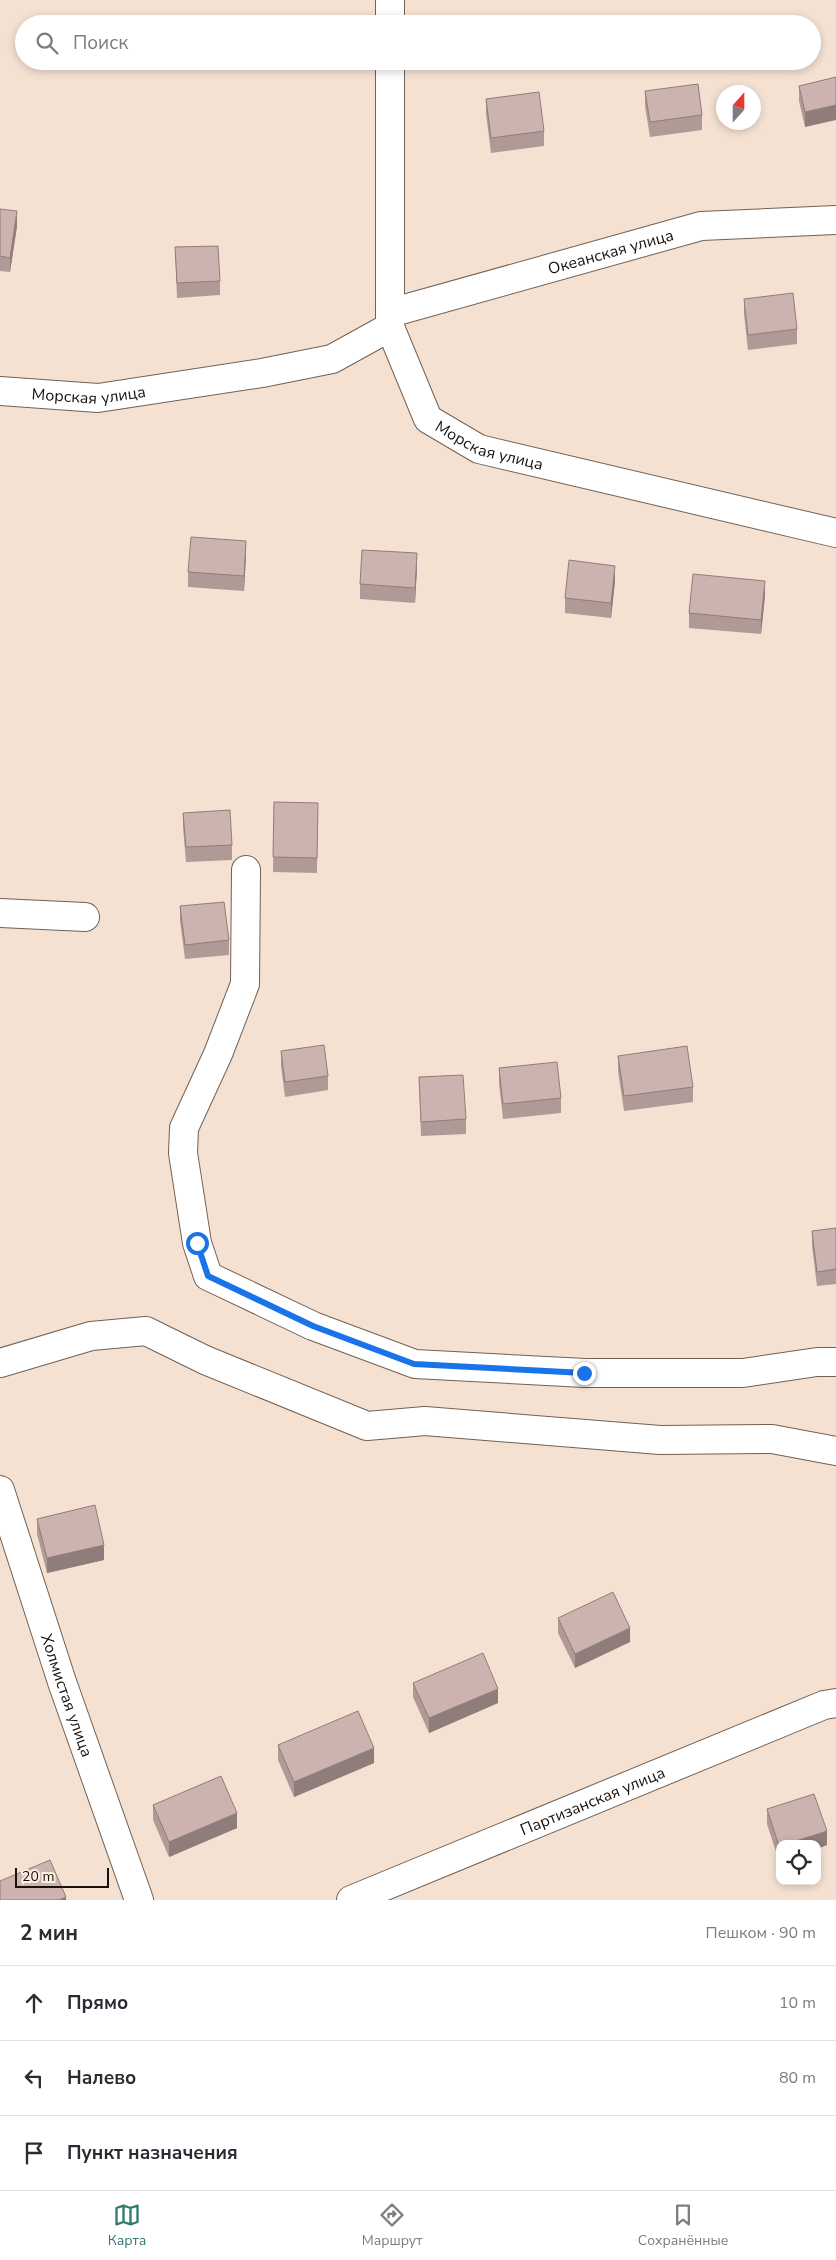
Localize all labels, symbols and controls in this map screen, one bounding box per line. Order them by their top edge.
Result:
search box [15,15,821,70]
icon: search [33,29,61,57]
text: Поиск [73,30,128,56]
north arrow [716,85,761,130]
street label: Океанская улица [546,224,676,280]
street label: Морская улица [31,381,147,410]
street label: Морская улица [431,416,545,476]
route start [186,1232,209,1255]
route end [573,1362,596,1385]
street label: Холмистая улица [35,1631,98,1760]
street label: Партизанская улица [517,1762,668,1841]
map controls [776,1840,821,1885]
button: locate [776,1840,821,1885]
scale bar [15,1865,109,1888]
text: 20 m [22,1867,54,1886]
text: 2 мин [20,1919,78,1947]
text: Пешком · 90 m [706,1922,816,1944]
icon: ahead [20,1989,48,2017]
text: Прямо [67,1990,128,2016]
text: 10 m [779,1992,816,2014]
icon: left [20,2064,48,2092]
text: Налево [67,2065,136,2091]
text: 80 m [779,2067,816,2089]
icon: arrive [20,2139,48,2167]
text: Пункт назначения [67,2140,238,2166]
tab: Карта [108,2201,146,2250]
tab: Маршрут [362,2201,422,2250]
tab: Сохранённые [638,2201,728,2250]

